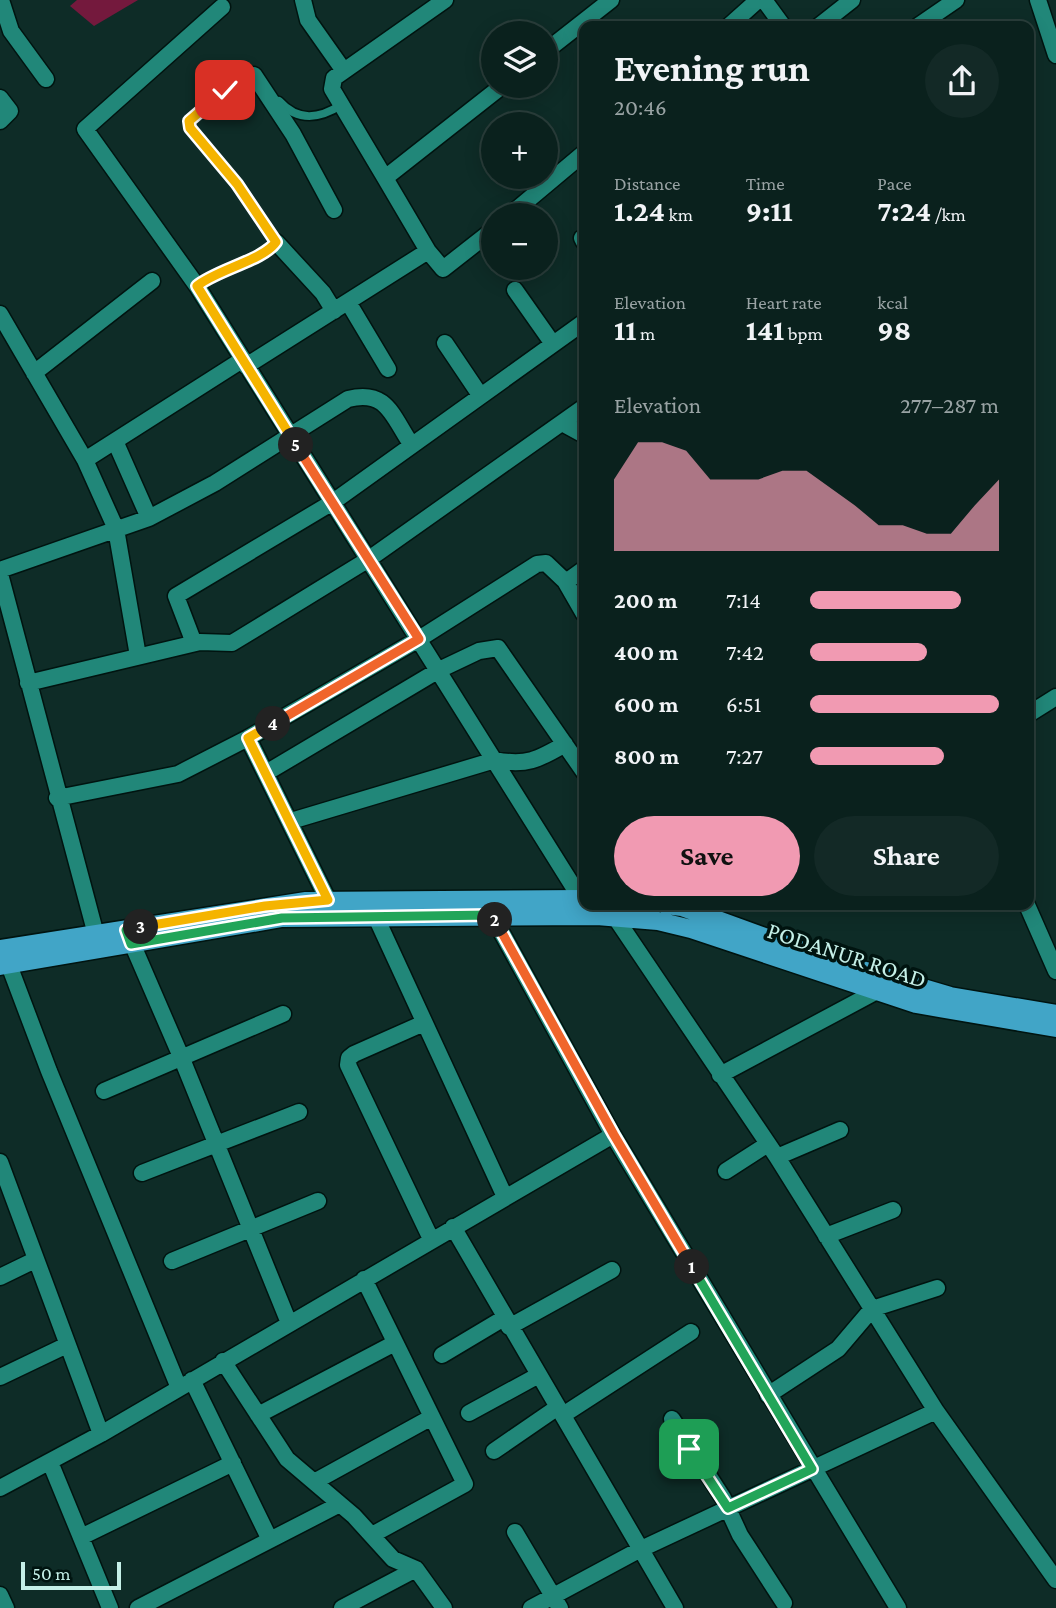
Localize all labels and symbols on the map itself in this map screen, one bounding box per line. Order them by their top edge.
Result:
pin [195,60,255,120]
pin: 5 [278,428,314,462]
pin: 4 [256,706,290,742]
pin: 2 [477,902,512,937]
pin: 3 [124,909,158,944]
street label: PODANUR ROAD [764,916,930,993]
pin: 1 [674,1250,710,1284]
pin [659,1419,719,1479]
scale bar [21,1559,121,1591]

